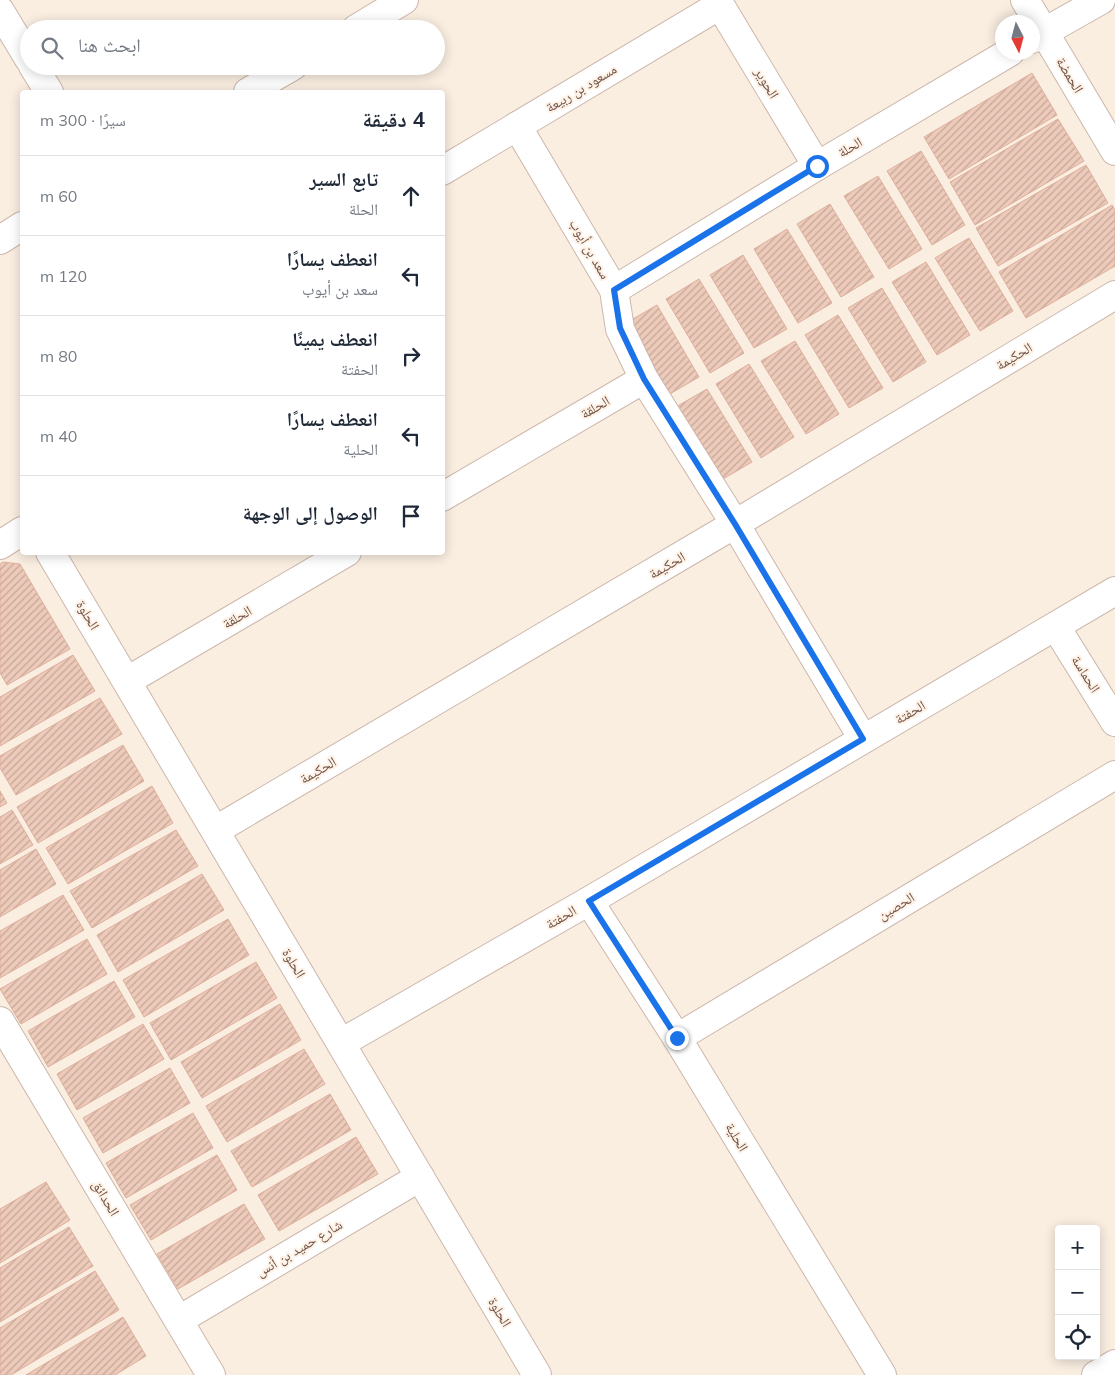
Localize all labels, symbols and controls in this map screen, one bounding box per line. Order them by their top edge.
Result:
north arrow [995,15,1040,60]
search box [20,20,445,75]
text: ابحث هنا [78,33,141,57]
icon: search [38,34,66,62]
street label: الحمضة [1052,54,1088,96]
street label: مسعود بن ربيعة [542,60,620,116]
street label: الحوير [750,64,783,102]
text: 4 دقيقة [363,106,425,132]
text: سيرًا · 300 m [40,110,126,130]
street label: الحلة [834,133,866,161]
route start [806,155,829,178]
text: تابع السير [309,167,378,191]
icon: ahead [397,182,425,210]
text: 60 m [40,186,77,206]
text: الحلة [349,199,378,219]
street label: سعد بن أيوب [566,216,614,282]
text: انعطف يسارًا [287,247,378,271]
icon: left [397,262,425,290]
text: 120 m [40,266,87,286]
text: سعد بن أيوب [302,279,378,299]
text: انعطف يمينًا [292,327,378,351]
street label: الحكيمة [993,338,1035,374]
icon: right [397,342,425,370]
text: 80 m [40,346,77,366]
text: الحفتة [341,359,378,379]
street label: الحلقة [577,392,613,422]
text: انعطف يسارًا [287,407,378,431]
icon: left [397,422,425,450]
text: 40 m [40,426,77,446]
text: الحلية [343,439,378,459]
text: الوصول إلى الوجهة [243,501,378,525]
icon: arrive [397,502,425,530]
street label: الحكيمة [646,547,688,583]
street label: الحلوة [72,597,104,633]
street label: الحلقة [219,602,255,632]
street label: الحماسة [1068,652,1104,696]
street label: الحفتة [891,696,929,728]
street label: الحكيمة [297,752,339,788]
street label: الحصين [874,888,918,924]
street label: الحفتة [542,901,580,933]
street label: الحلوة [278,945,310,981]
route end [666,1027,689,1050]
street label: الحلية [721,1119,753,1155]
street label: الحدائق [88,1177,124,1220]
street label: شارع حميد بن أنس [253,1215,346,1282]
map controls [1055,1225,1100,1360]
button: + [1055,1225,1100,1270]
button: − [1055,1270,1100,1315]
street label: الحلوة [484,1294,516,1330]
button: locate [1055,1315,1100,1360]

